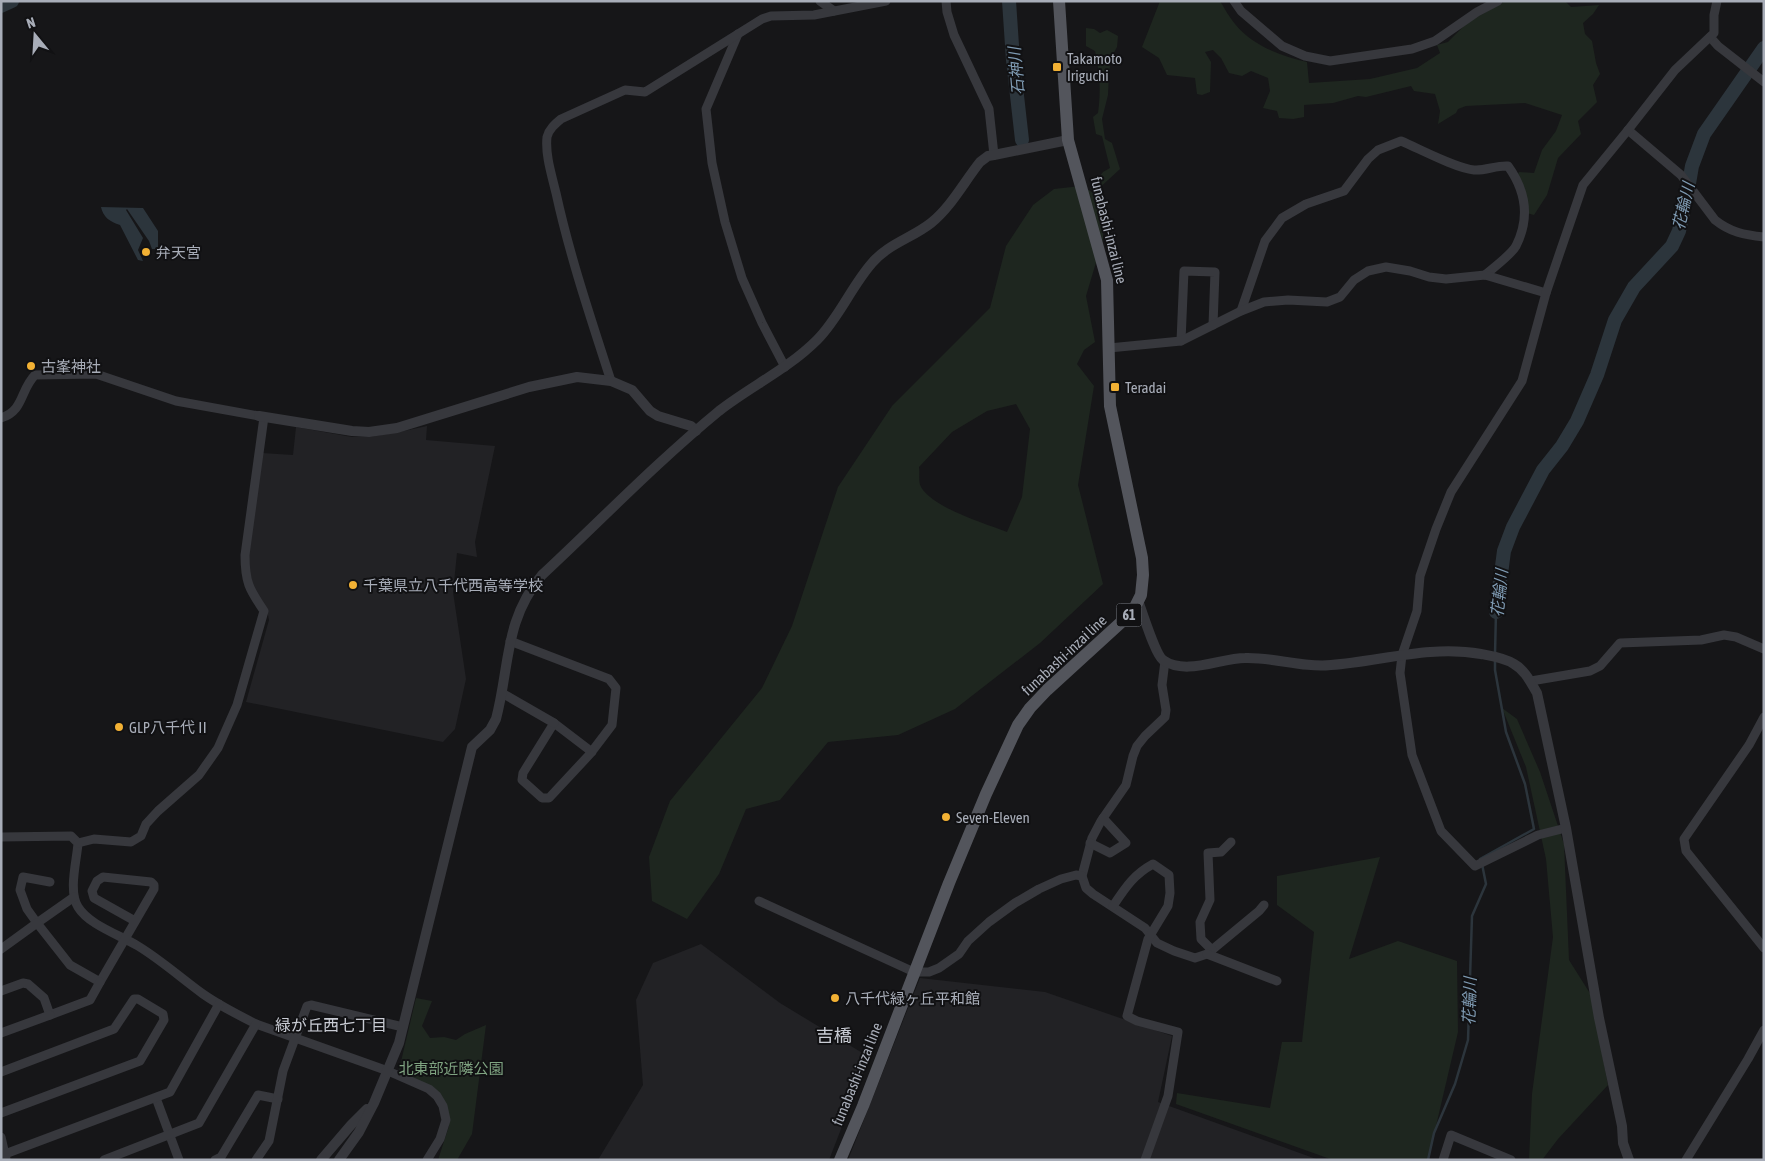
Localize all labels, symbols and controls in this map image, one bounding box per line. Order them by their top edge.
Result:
north arrow [10,10,60,60]
text: N [25,14,37,32]
water label: 石神川 [1005,44,1027,96]
place label: Takamoto Iriguchi [1067,50,1122,84]
marker: Takamoto Iriguchi [1051,61,1063,73]
street label: funabashi-inzai line [1087,175,1131,285]
water label: 花輪川 [1669,179,1698,231]
place label: 弁天宮 [156,244,201,261]
marker: 弁天宮 [140,246,152,258]
place label: 古峯神社 [41,358,101,375]
marker: 古峯神社 [25,360,37,372]
place label: Teradai [1125,379,1166,396]
marker: Teradai [1109,381,1121,393]
water label: 花輪川 [1488,566,1511,618]
place label: 千葉県立八千代西高等学校 [363,577,543,594]
marker: 千葉県立八千代西高等学校 [347,579,359,591]
road number: 61 [1116,604,1142,626]
street label: funabashi-inzai line [1018,611,1110,699]
place label: GLP八千代Ⅱ [129,719,210,736]
marker: GLP八千代Ⅱ [113,721,125,733]
place label: Seven-Eleven [956,809,1030,826]
marker: Seven-Eleven [940,811,952,823]
water label: 花輪川 [1459,975,1479,1025]
place label: 八千代緑ヶ丘平和館 [845,990,980,1007]
marker: 八千代緑ヶ丘平和館 [829,992,841,1004]
district label: 緑が丘西七丁目 [275,1016,387,1034]
street label: funabashi-inzai line [829,1020,885,1128]
district label: 吉橋 [816,1025,852,1046]
park label: 北東部近隣公園 [398,1060,504,1077]

